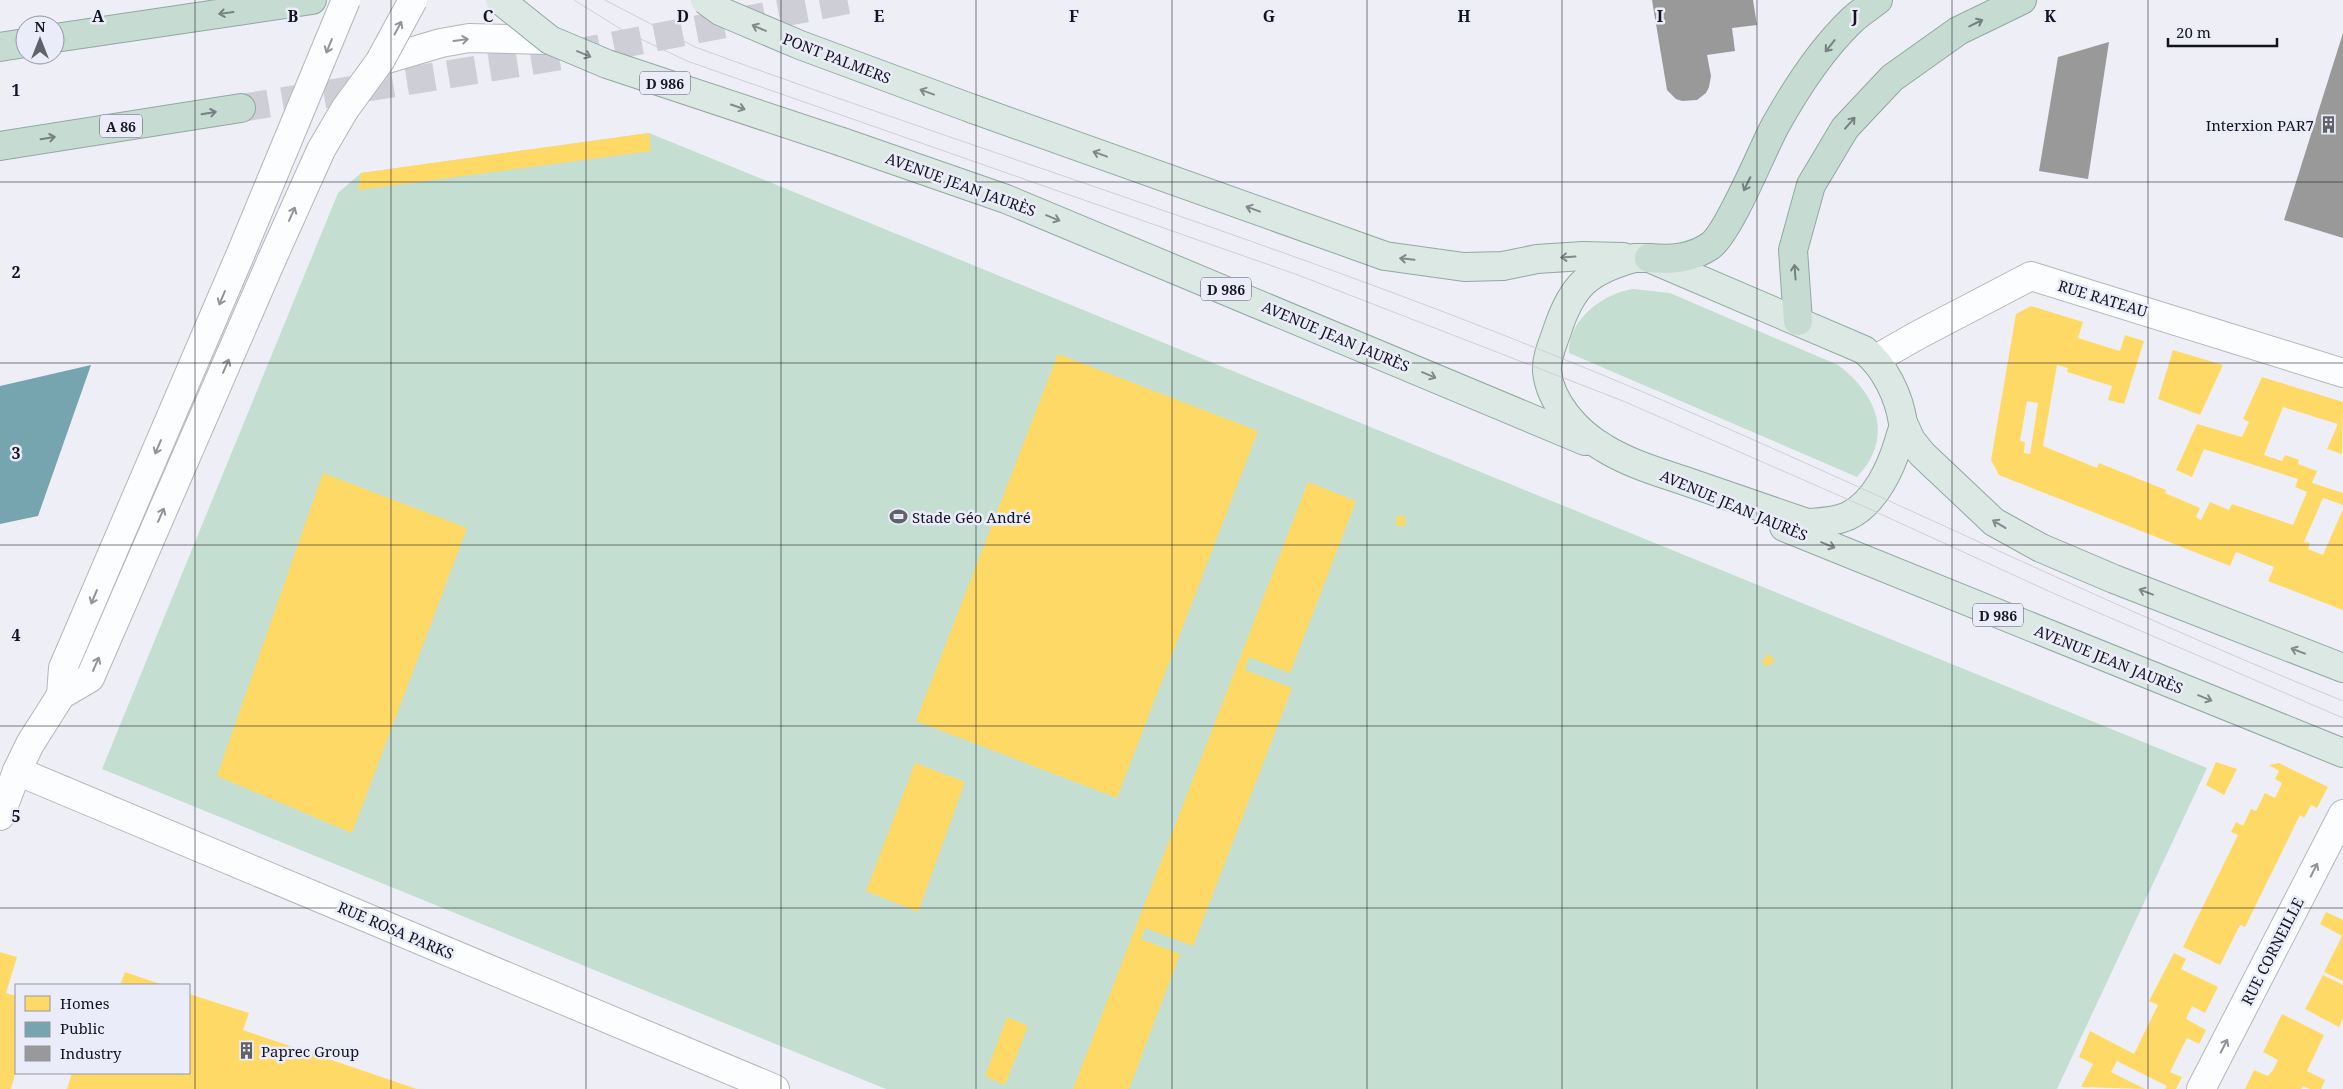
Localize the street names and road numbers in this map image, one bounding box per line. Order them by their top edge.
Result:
street label: PONT PALMERS [780,28,894,88]
road number: D 986 [640,72,690,95]
road number: A 86 [100,114,142,138]
street label: AVENUE JEAN JAURÈS [883,147,1039,221]
street label: RUE RATEAU [2056,275,2151,321]
road number: D 986 [1201,278,1251,300]
street label: AVENUE JEAN JAURÈS [1259,296,1413,376]
street label: AVENUE JEAN JAURÈS [1657,465,1811,545]
road number: D 986 [1973,604,2023,626]
street label: AVENUE JEAN JAURÈS [2032,620,2186,698]
street label: RUE CORNEILLE [2236,894,2308,1008]
street label: RUE ROSA PARKS [335,897,457,963]

